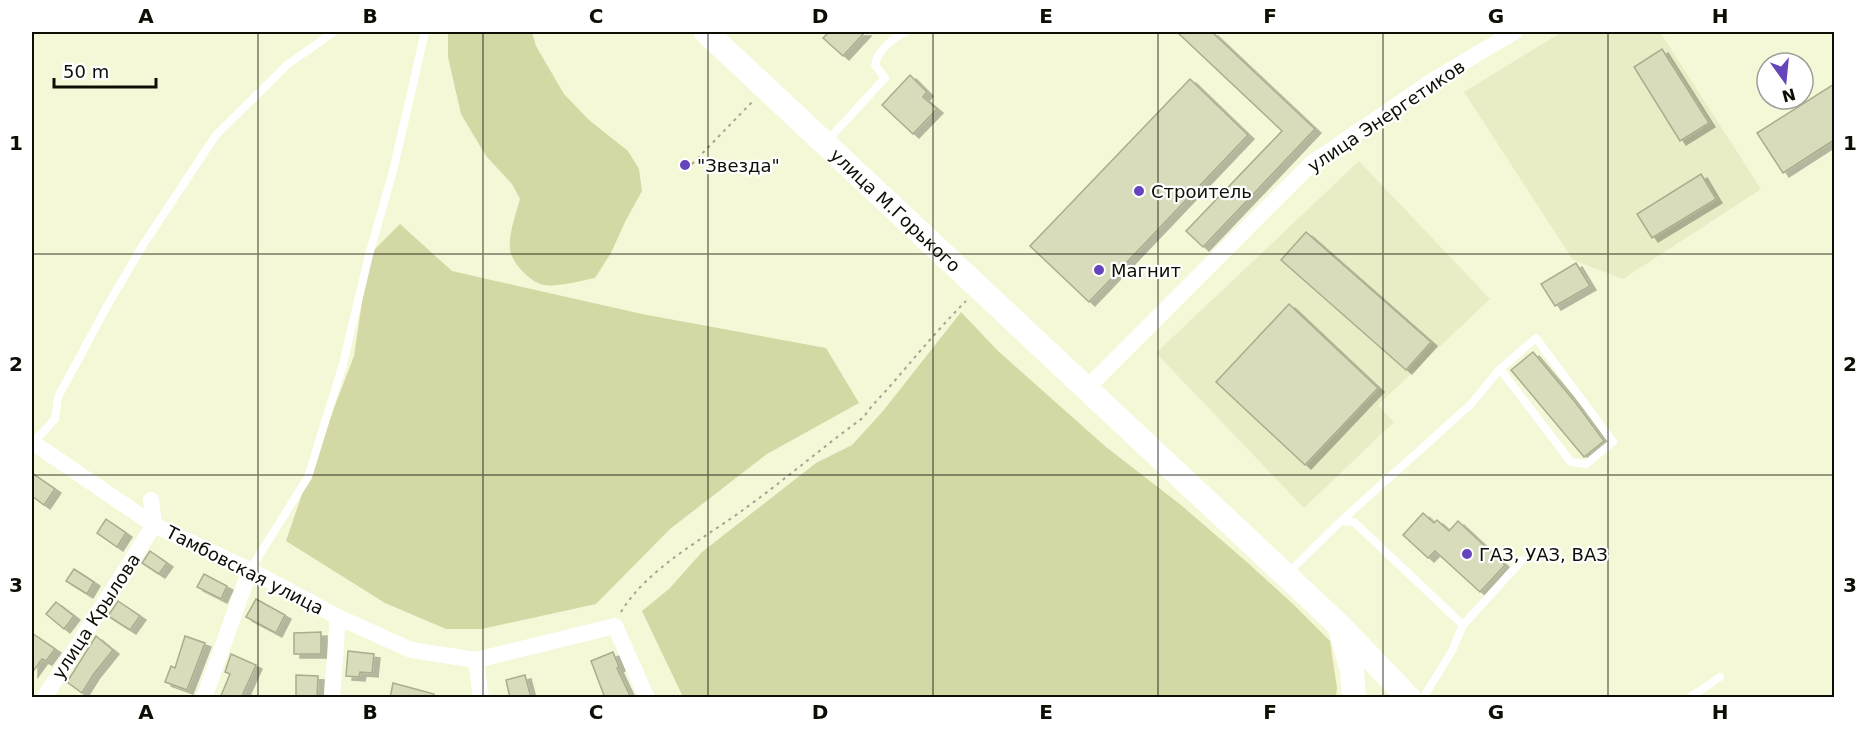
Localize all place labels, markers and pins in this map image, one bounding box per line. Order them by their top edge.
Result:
place label: "Звезда" [697,155,780,176]
marker: "Звезда" [678,158,692,172]
place label: Строитель [1151,181,1252,202]
marker: Строитель [1132,184,1146,198]
place label: Магнит [1111,260,1181,281]
marker: Магнит [1092,263,1106,277]
place label: ГАЗ, УАЗ, ВАЗ [1479,544,1608,565]
marker: ГАЗ, УАЗ, ВАЗ [1460,547,1474,561]

